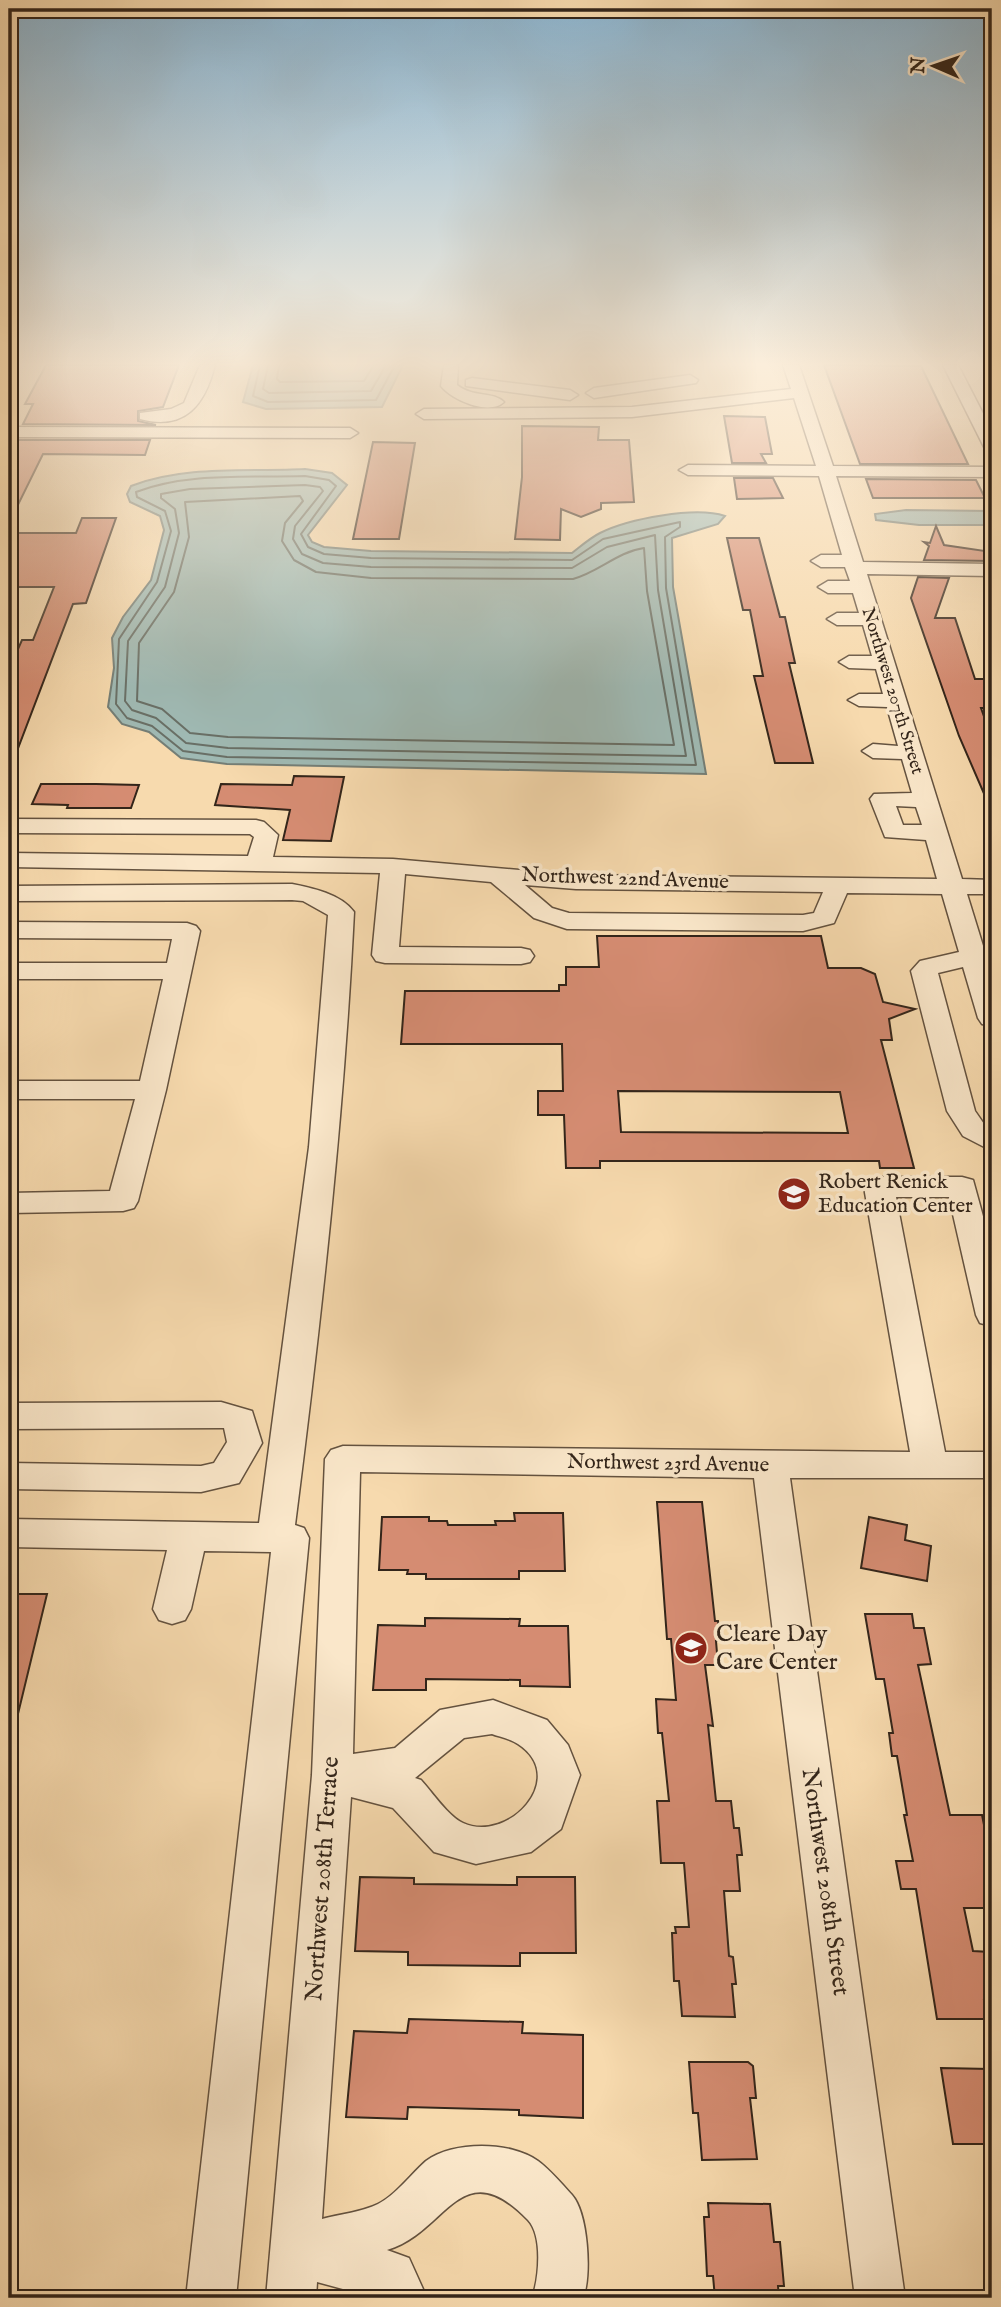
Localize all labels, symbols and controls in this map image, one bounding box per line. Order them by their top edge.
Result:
north arrow [900,32,970,102]
text: N [907,56,931,75]
street label: Northwest 207th Street [856,605,928,777]
street label: Northwest 22nd Avenue [521,862,730,896]
place label: Robert Renick Education Center [818,1169,973,1220]
school or university icon: Robert Renick Education Center [775,1175,813,1213]
street label: Northwest 23rd Avenue [567,1449,770,1479]
place label: Cleare Day Care Center [716,1619,838,1678]
school or university icon: Cleare Day Care Center [672,1629,710,1667]
street label: Northwest 208th Terrace [299,1755,347,2003]
street label: Northwest 208th Street [794,1766,856,1998]

